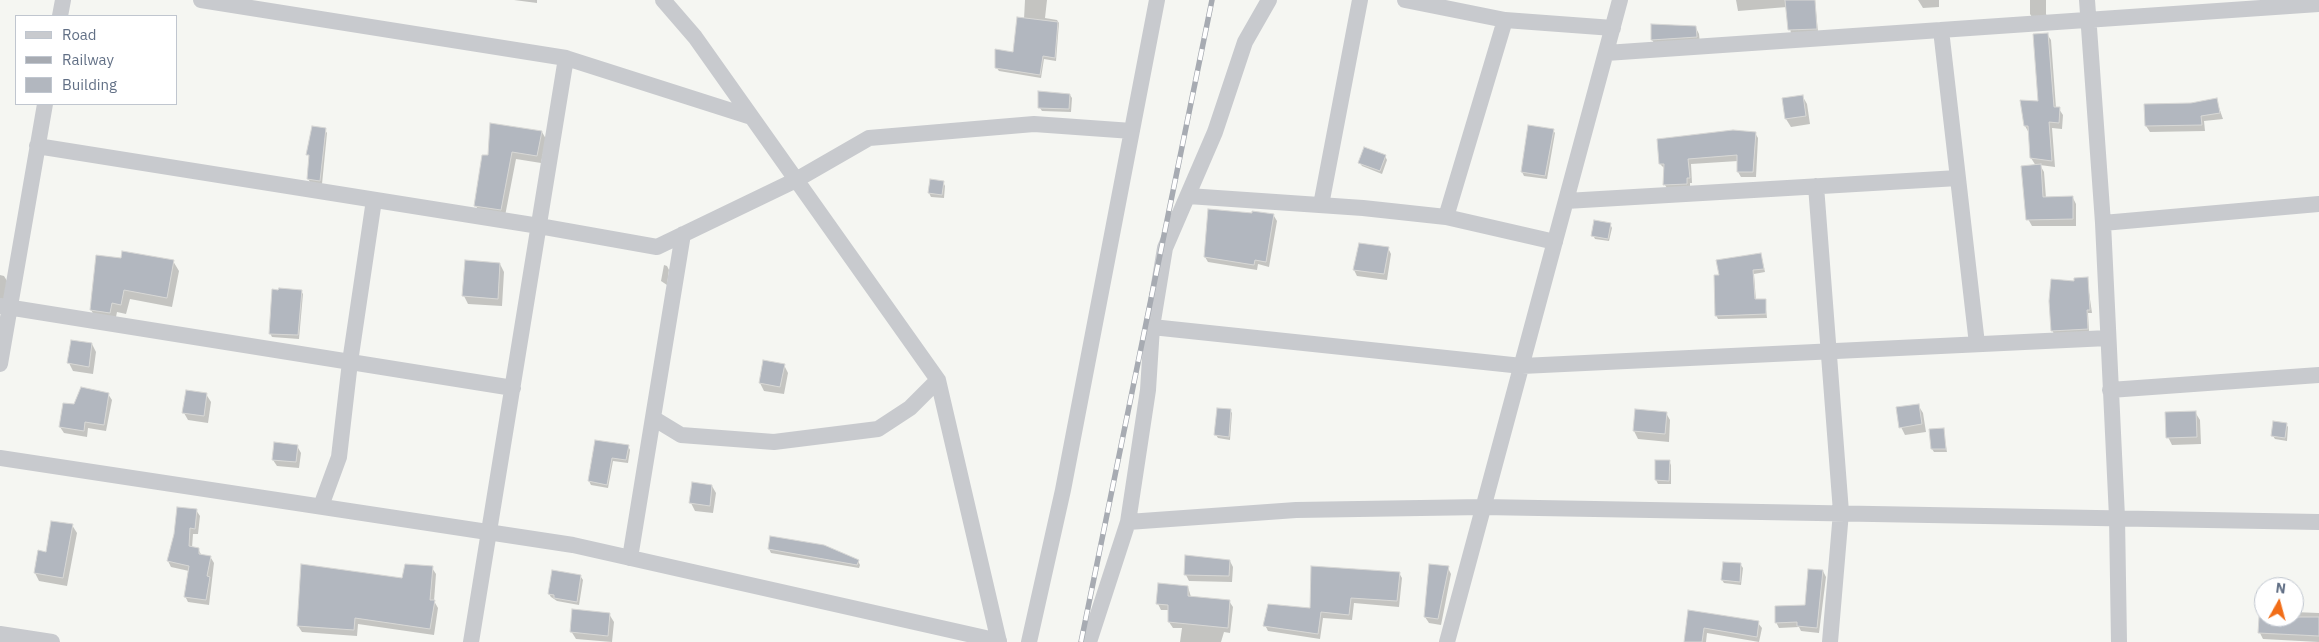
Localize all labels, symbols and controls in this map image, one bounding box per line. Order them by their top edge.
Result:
legend [15,15,178,105]
text: Road [62,25,97,44]
text: Railway [62,50,114,69]
text: Building [62,75,117,94]
north arrow [2254,577,2304,627]
text: N [2275,579,2287,598]

